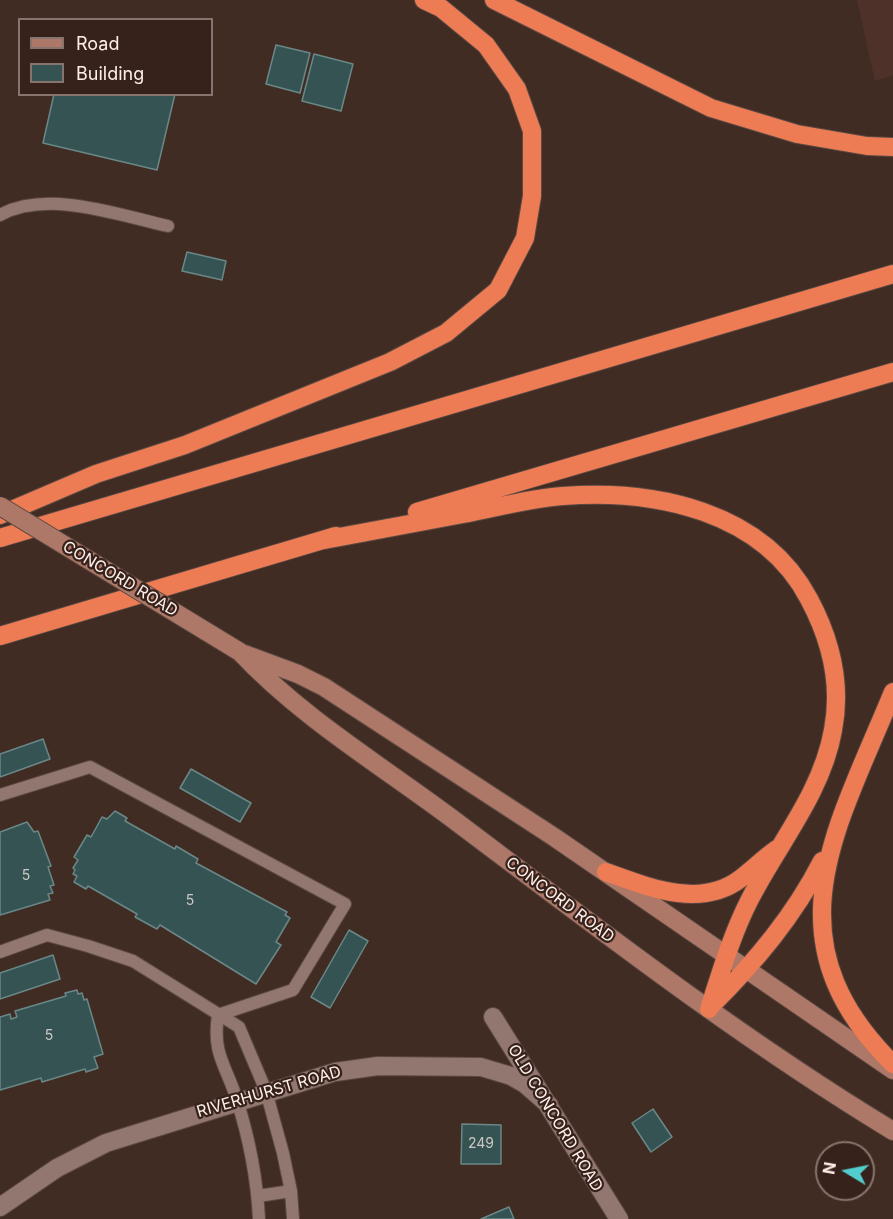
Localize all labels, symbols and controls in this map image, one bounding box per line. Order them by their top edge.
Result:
legend [18,18,213,96]
text: Road [76,33,119,54]
text: Building [76,63,144,84]
street label: CONCORD ROAD [59,537,181,621]
street label: CONCORD ROAD [502,853,618,947]
house number: 5 [22,868,30,884]
house number: 5 [186,893,194,909]
house number: 5 [45,1028,53,1044]
street label: OLD CONCORD ROAD [503,1041,607,1195]
street label: RIVERHURST ROAD [195,1062,343,1122]
house number: 249 [468,1136,494,1152]
north arrow [815,1141,875,1201]
text: N [818,1160,840,1176]

